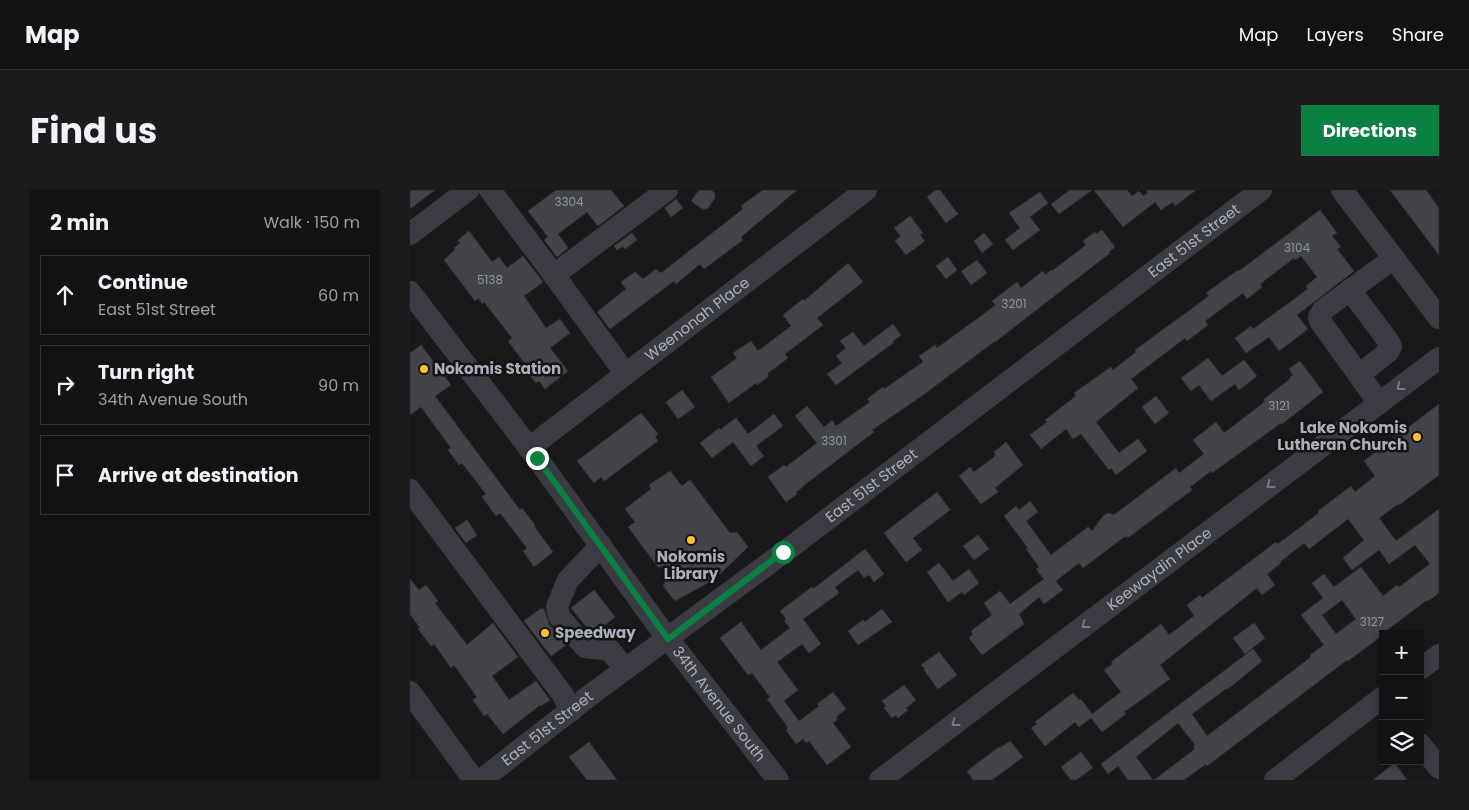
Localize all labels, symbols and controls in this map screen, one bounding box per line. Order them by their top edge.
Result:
text: Map [25,18,80,51]
text: Map [1239,22,1279,47]
text: Layers [1307,22,1364,47]
text: Share [1392,22,1444,47]
button: Directions [1301,105,1439,156]
text: Find us [30,106,157,155]
house number: 3304 [554,193,584,210]
street label: East 51st Street [1143,199,1244,282]
text: 2 min [50,208,109,237]
text: Walk · 150 m [263,211,360,234]
house number: 3104 [1284,239,1310,256]
text: Continue [98,269,188,296]
house number: 5138 [477,271,503,288]
street label: Weenonah Place [640,272,754,366]
icon: ahead [51,281,79,309]
text: 60 m [318,284,359,307]
house number: 3201 [1001,295,1027,312]
text: East 51st Street [98,298,216,321]
place label: Nokomis Station [434,358,561,379]
text: Turn right [98,359,194,386]
marker: Nokomis Station [418,363,430,375]
icon: right [51,371,79,399]
text: 90 m [318,374,359,397]
one-way arrow [1397,382,1406,390]
text: 34th Avenue South [98,388,248,411]
house number: 3121 [1268,397,1290,414]
place label: Lake Nokomis Lutheran Church [1277,417,1407,455]
marker: Lake Nokomis Lutheran Church [1411,431,1423,443]
house number: 3301 [821,432,847,449]
street label: East 51st Street [821,444,922,527]
route end [526,447,549,470]
icon: arrive [51,461,79,489]
text: Arrive at destination [98,462,299,489]
one-way arrow [1266,479,1276,488]
street label: Keewaydin Place [1102,522,1216,615]
marker: Nokomis Library [685,534,697,546]
route start [772,541,795,564]
place label: Nokomis Library [657,546,725,584]
house number: 3127 [1360,613,1385,630]
one-way arrow [1082,620,1091,628]
place label: Speedway [555,622,636,643]
marker: Speedway [539,627,551,639]
map controls [1379,630,1424,765]
button: + [1379,630,1424,675]
street label: 34th Avenue South [668,642,771,766]
button: − [1379,675,1424,720]
street label: East 51st Street [497,686,597,770]
one-way arrow [952,718,961,726]
button: layers [1379,720,1424,765]

